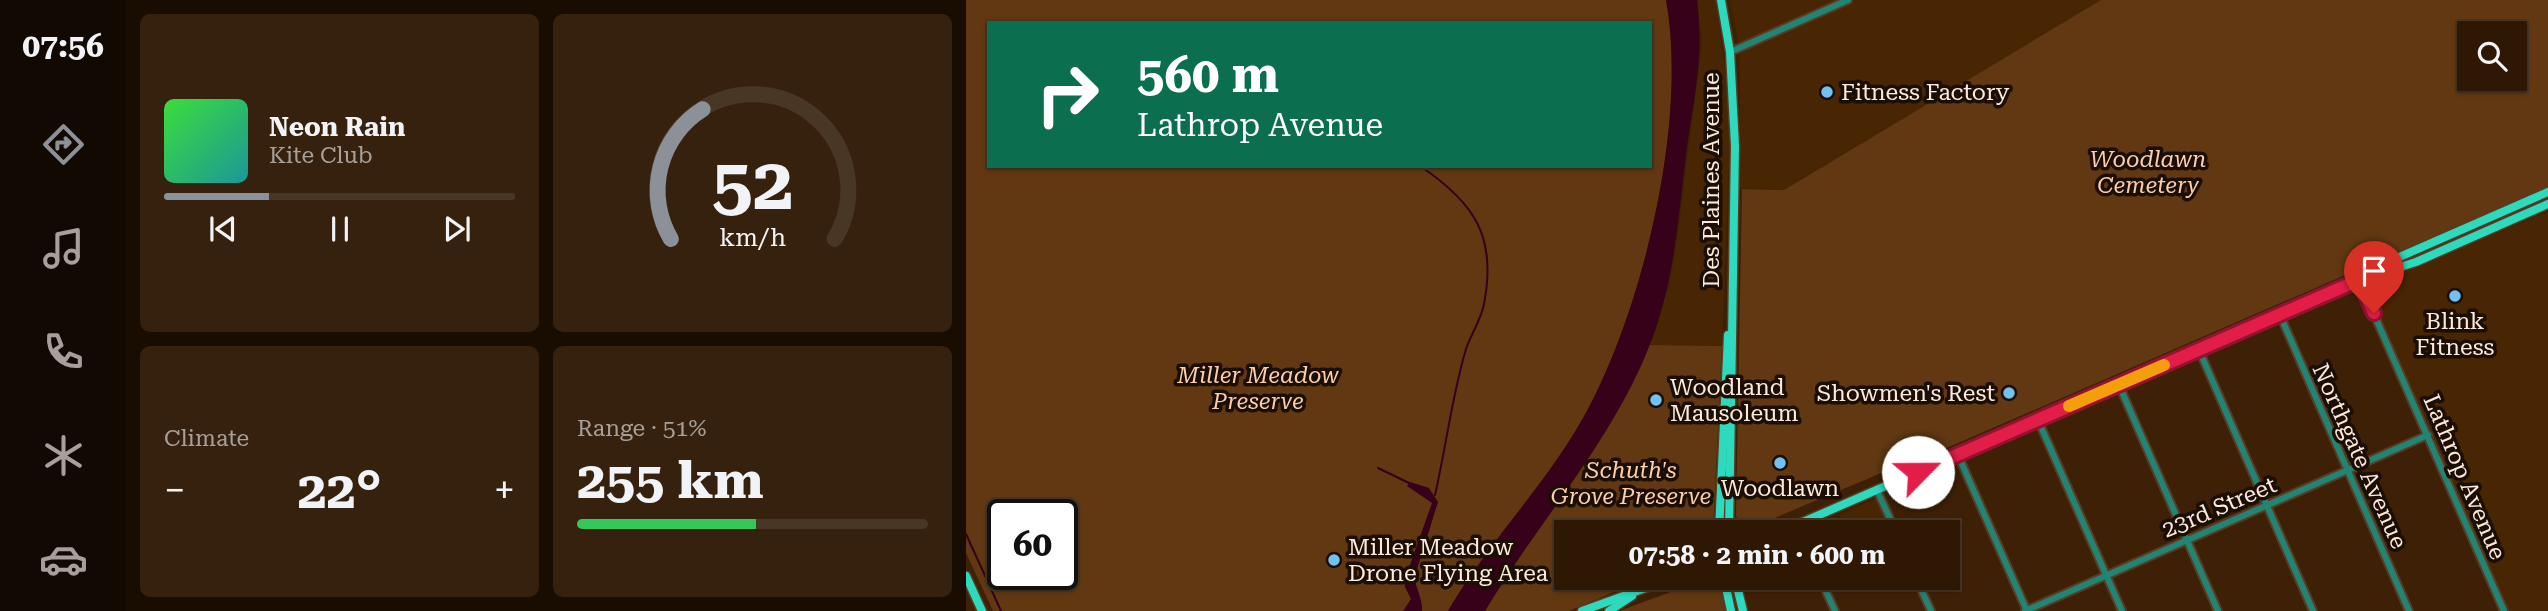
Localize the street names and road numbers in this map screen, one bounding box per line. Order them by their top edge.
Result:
street label: Des Plaines Avenue [1698,72,1725,288]
street label: Northgate Avenue [2307,359,2412,553]
street label: Lathrop Avenue [2418,391,2512,564]
street label: 23rd Street [2158,471,2281,544]

